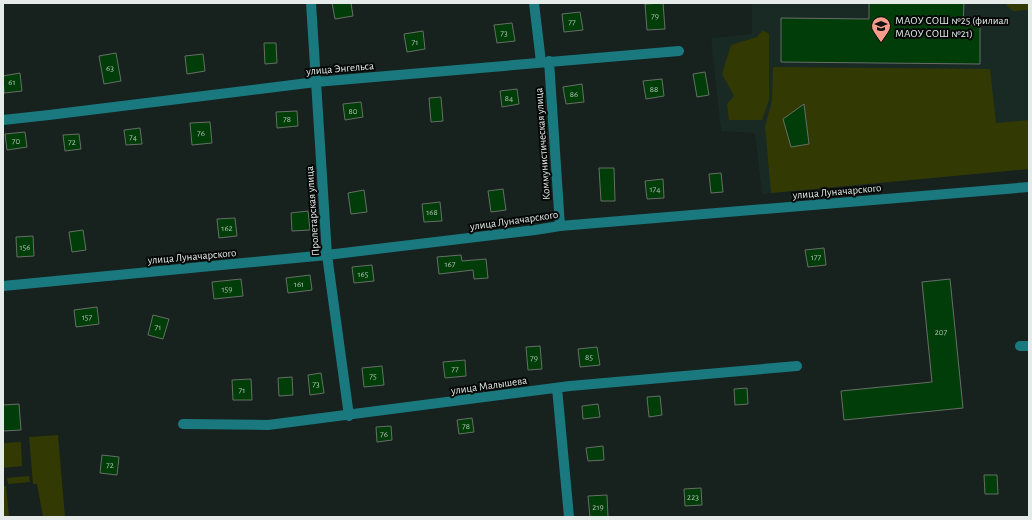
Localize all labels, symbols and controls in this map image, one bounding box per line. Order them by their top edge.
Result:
house number: 79 [651,12,659,21]
school or university icon: МАОУ СОШ №25 (филиал МАОУ СОШ №21) [870,15,892,43]
place label: МАОУ СОШ №25 (филиал МАОУ СОШ №21) [895,15,1009,39]
house number: 77 [568,18,576,27]
house number: 73 [500,29,508,38]
house number: 71 [412,38,418,47]
street label: улица Энгельса [305,60,374,77]
house number: 63 [106,64,114,73]
house number: 61 [8,78,16,87]
house number: 88 [650,85,658,94]
street label: Коммунистическая улица [533,87,552,200]
house number: 86 [570,90,578,99]
house number: 84 [505,94,514,103]
house number: 80 [348,107,358,116]
house number: 78 [283,115,291,124]
house number: 76 [197,129,205,138]
house number: 74 [129,133,138,142]
house number: 70 [12,137,20,146]
house number: 72 [68,138,76,147]
street label: Пролетарская улица [304,166,321,256]
street label: улица Луначарского [791,182,882,201]
house number: 174 [649,185,661,194]
house number: 168 [426,208,438,217]
street label: улица Луначарского [468,209,559,232]
house number: 162 [221,224,233,233]
house number: 156 [19,243,31,252]
street label: улица Луначарского [146,247,237,266]
house number: 177 [811,253,822,262]
house number: 167 [444,260,456,269]
house number: 165 [357,270,369,279]
house number: 161 [294,280,304,289]
house number: 159 [221,285,233,294]
house number: 157 [82,313,93,322]
house number: 71 [155,323,161,332]
house number: 207 [935,328,948,337]
house number: 85 [585,353,593,362]
house number: 79 [530,354,538,363]
house number: 77 [451,365,459,374]
house number: 75 [369,372,377,381]
street label: улица Малышева [449,375,528,396]
house number: 73 [312,380,320,389]
house number: 71 [239,386,245,395]
house number: 78 [462,422,470,431]
house number: 76 [380,430,388,439]
house number: 72 [106,461,114,470]
house number: 223 [687,493,699,502]
house number: 219 [592,503,604,512]

